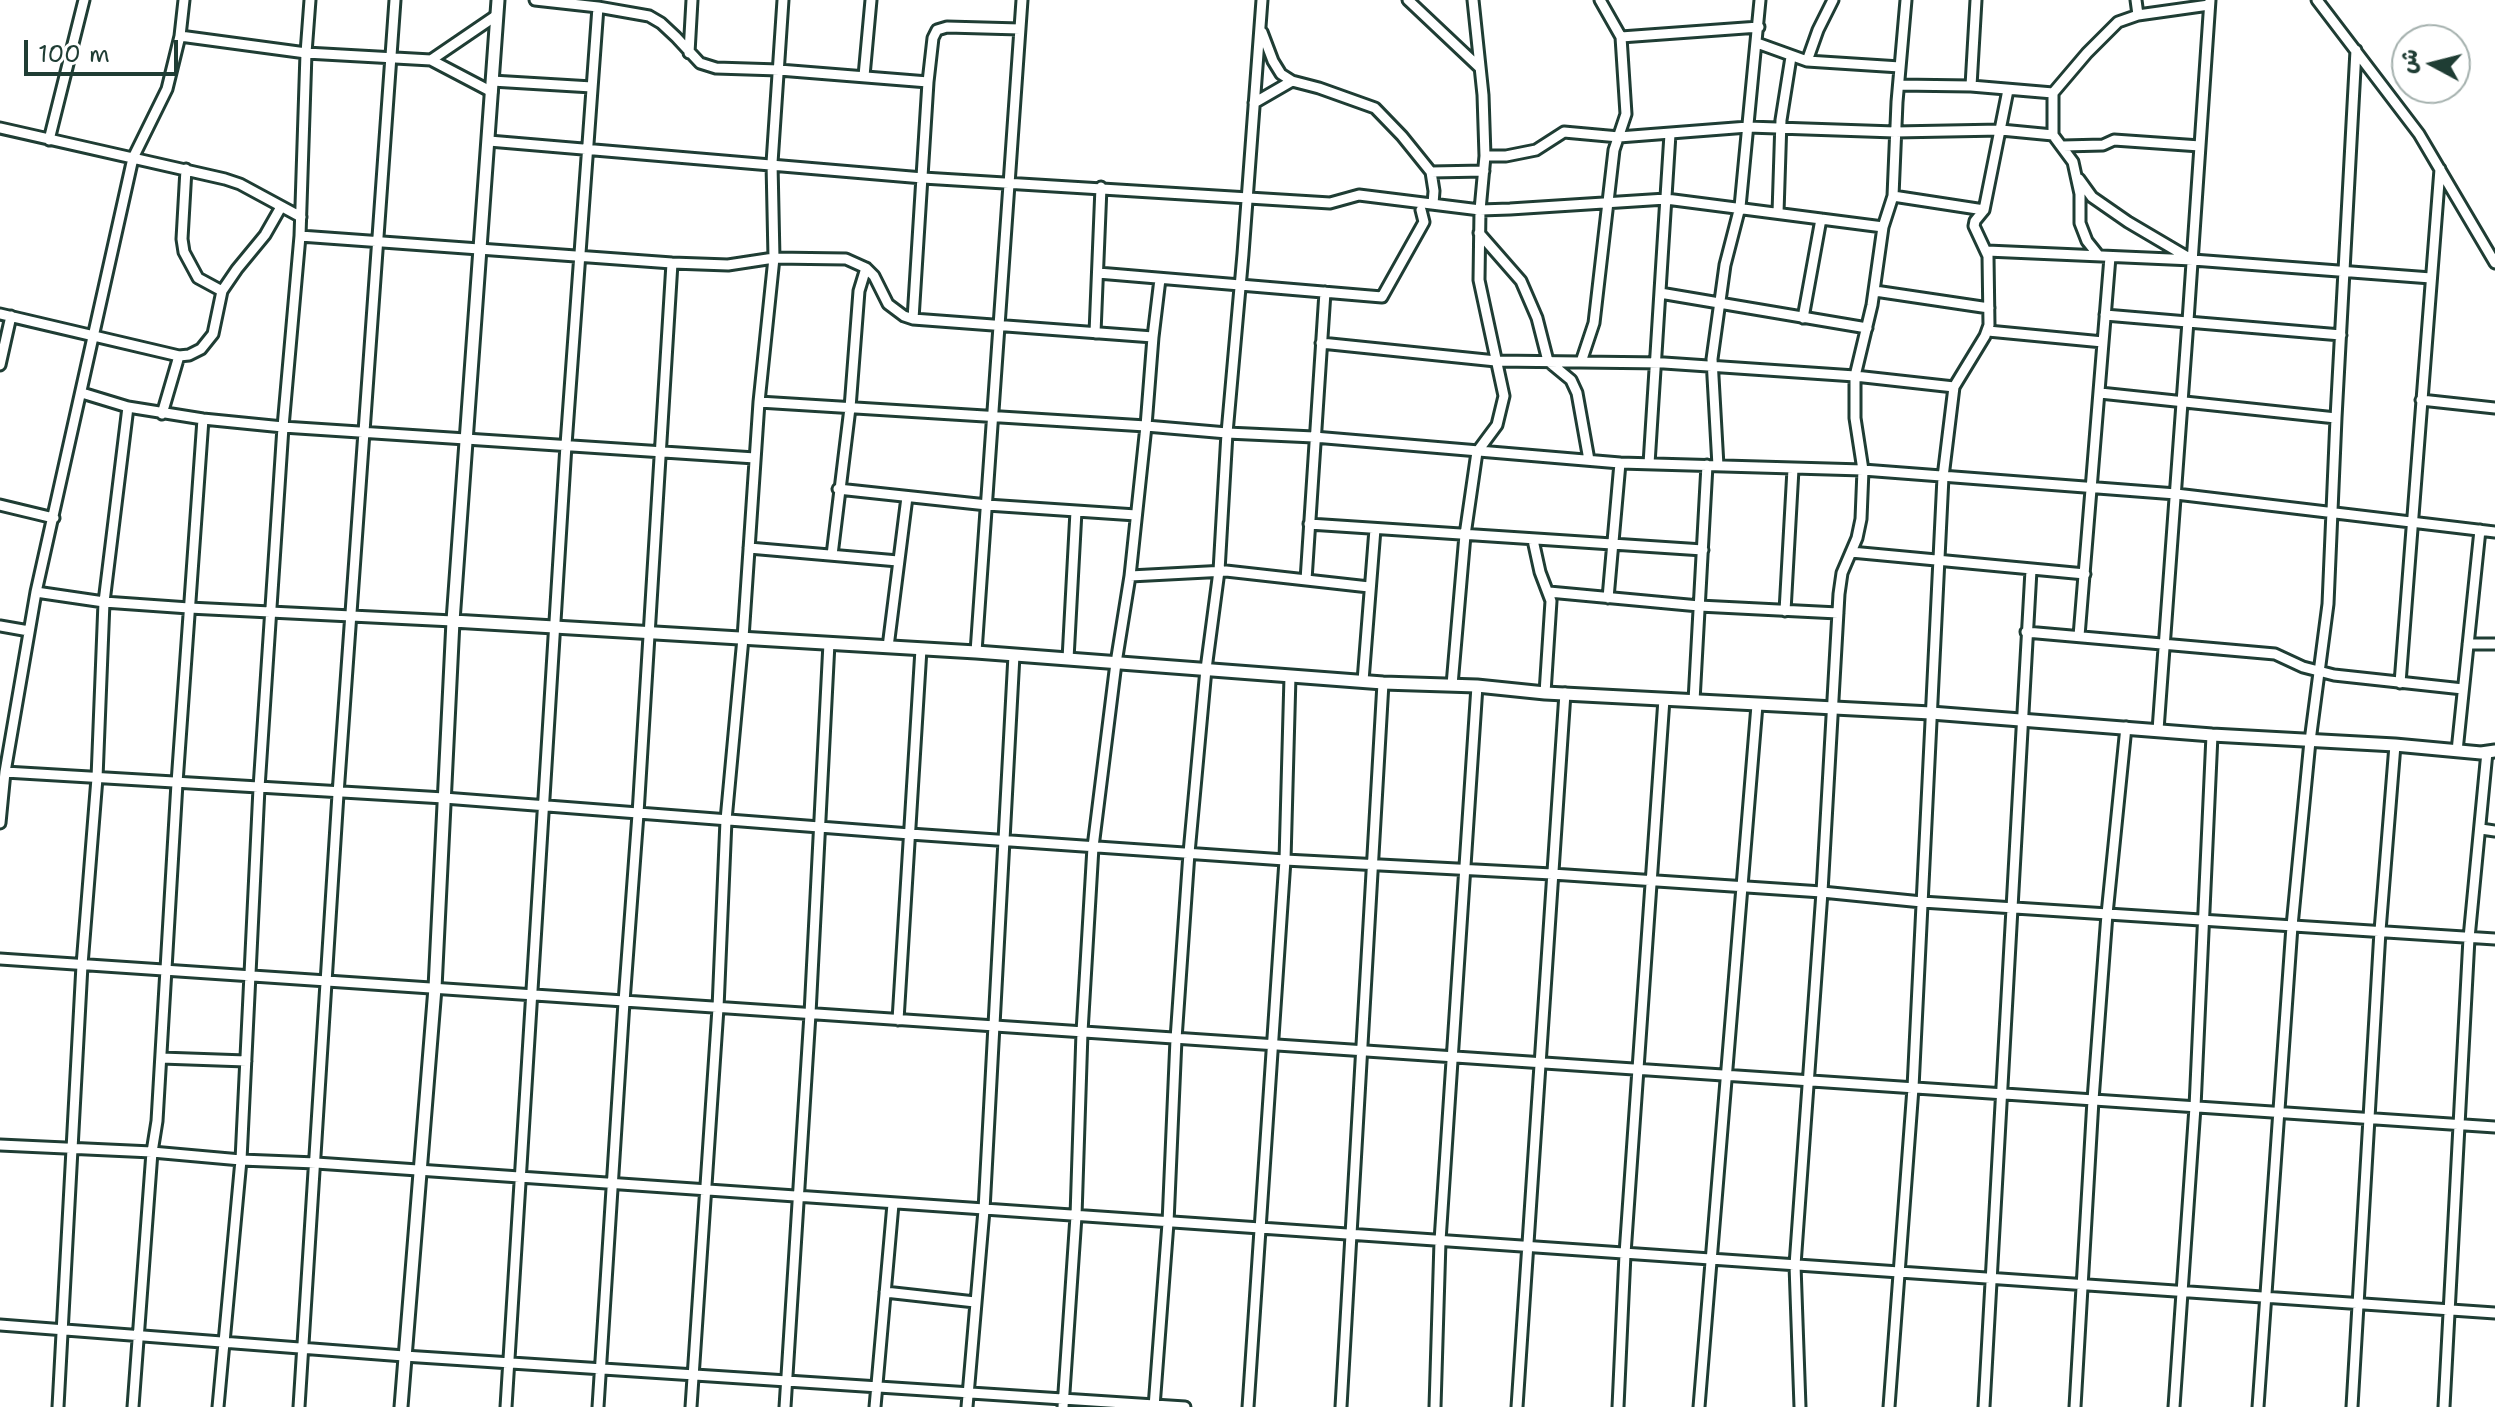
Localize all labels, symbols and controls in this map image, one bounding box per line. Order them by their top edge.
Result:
scale bar [28,24,182,74]
north arrow [2391,24,2471,104]
text: 100 m [38,38,110,70]
text: ش [2393,47,2425,75]

